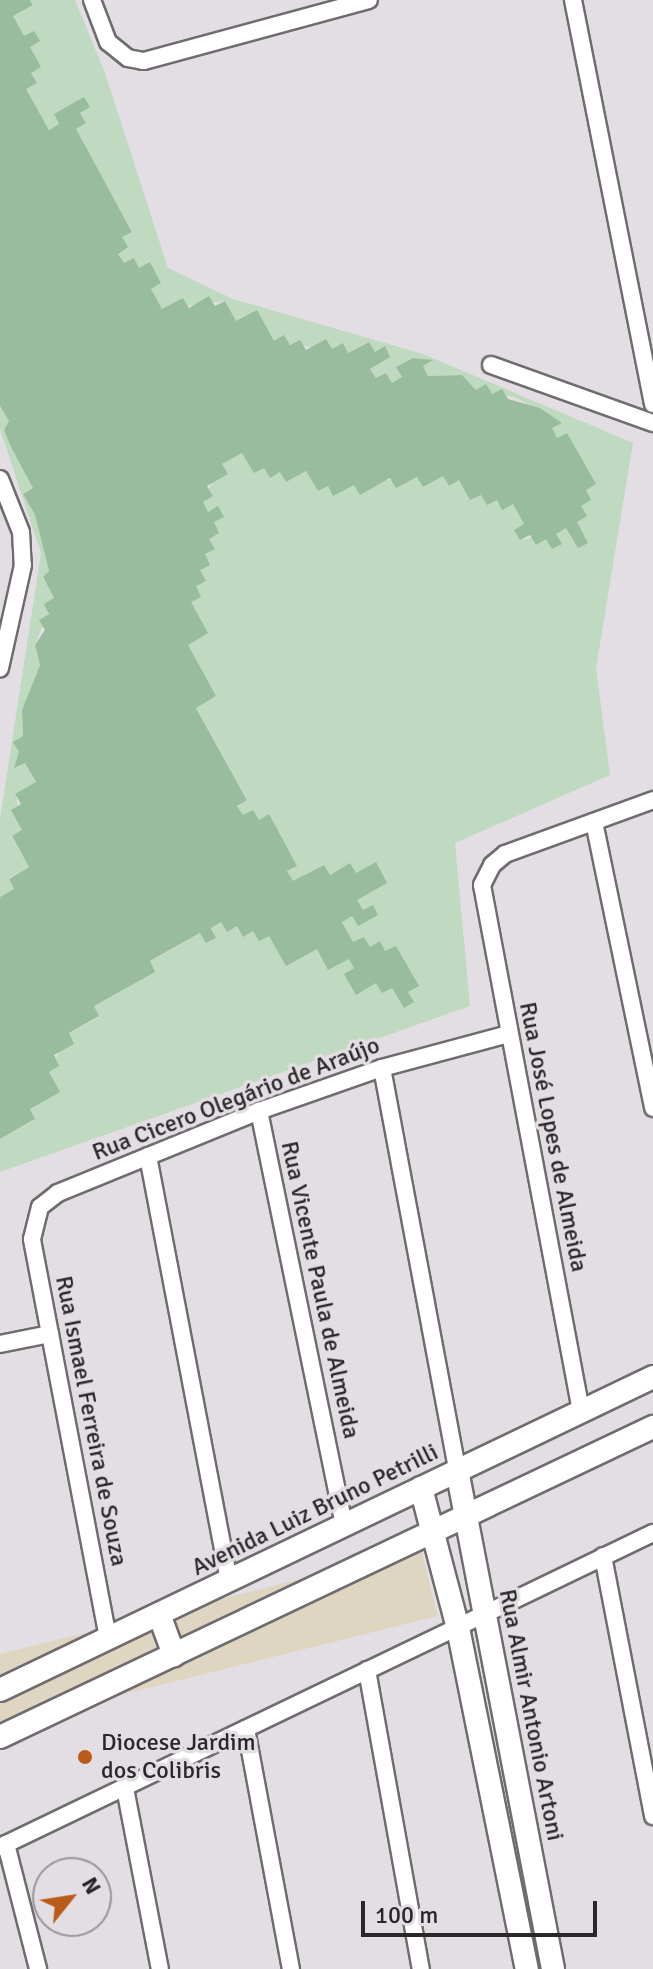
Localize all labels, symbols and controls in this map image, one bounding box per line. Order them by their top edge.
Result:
street label: Rua José Lopes de Almeida [513,1000,593,1274]
street label: Rua Cicero Olegário de Araújo [88,1031,384,1167]
street label: Rua Vicente Paula de Almeida [274,1139,366,1441]
street label: Rua Ismael Ferreira de Souza [49,1273,133,1569]
street label: Avenida Luiz Bruno Petrilli [187,1438,443,1582]
street label: Rua Almir Antonio Artoni [492,1587,570,1843]
place label: Diocese Jardim dos Colibris [101,1729,256,1785]
marker: Diocese Jardim dos Colibris [76,1748,94,1766]
north arrow [32,1857,112,1937]
text: N [76,1872,107,1899]
scale bar [365,1885,601,1935]
text: 100 m [375,1900,438,1930]

